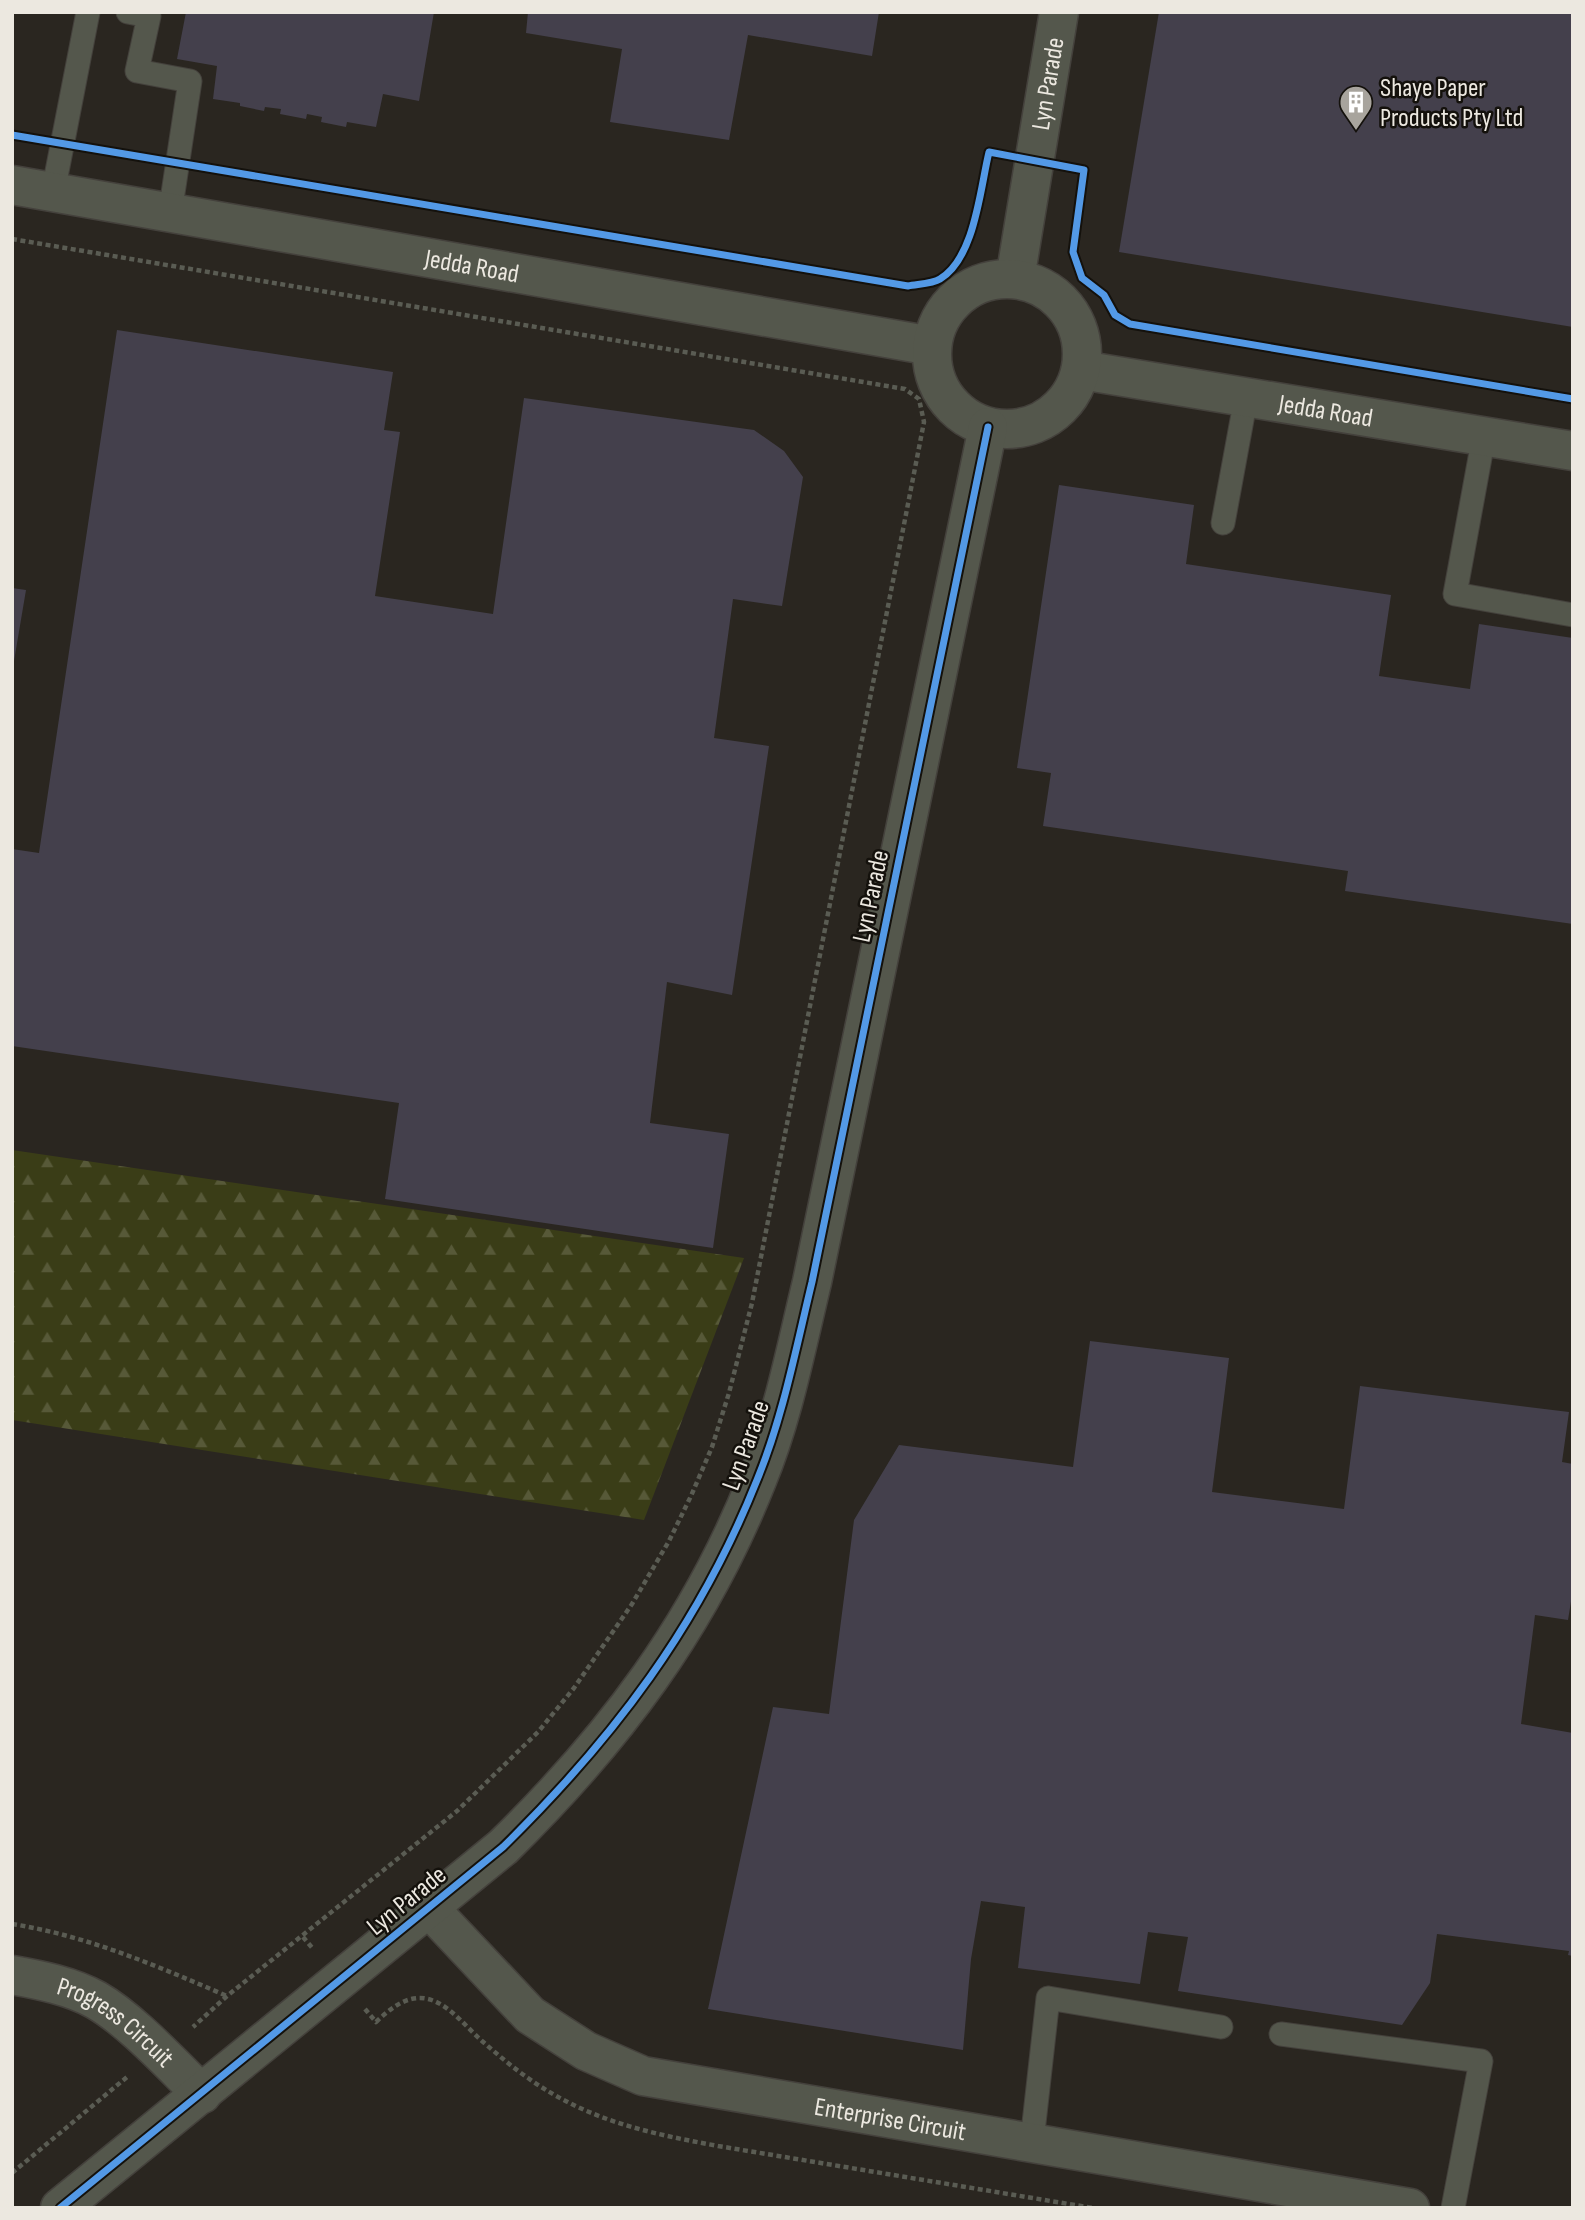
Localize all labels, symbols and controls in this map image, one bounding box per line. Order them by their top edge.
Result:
street label: Lyn Parade [1026,35,1072,132]
place label: Shaye Paper Products Pty Ltd [1380,73,1523,134]
building icon: Shaye Paper Products Pty Ltd [1337,83,1375,132]
street label: Jedda Road [421,243,521,290]
street label: Jedda Road [1275,389,1375,435]
street label: Lyn Parade [847,847,896,945]
street label: Lyn Parade [716,1396,777,1495]
street label: Lyn Parade [361,1860,453,1943]
street label: Progress Circuit [53,1971,180,2074]
street label: Enterprise Circuit [812,2092,968,2148]

